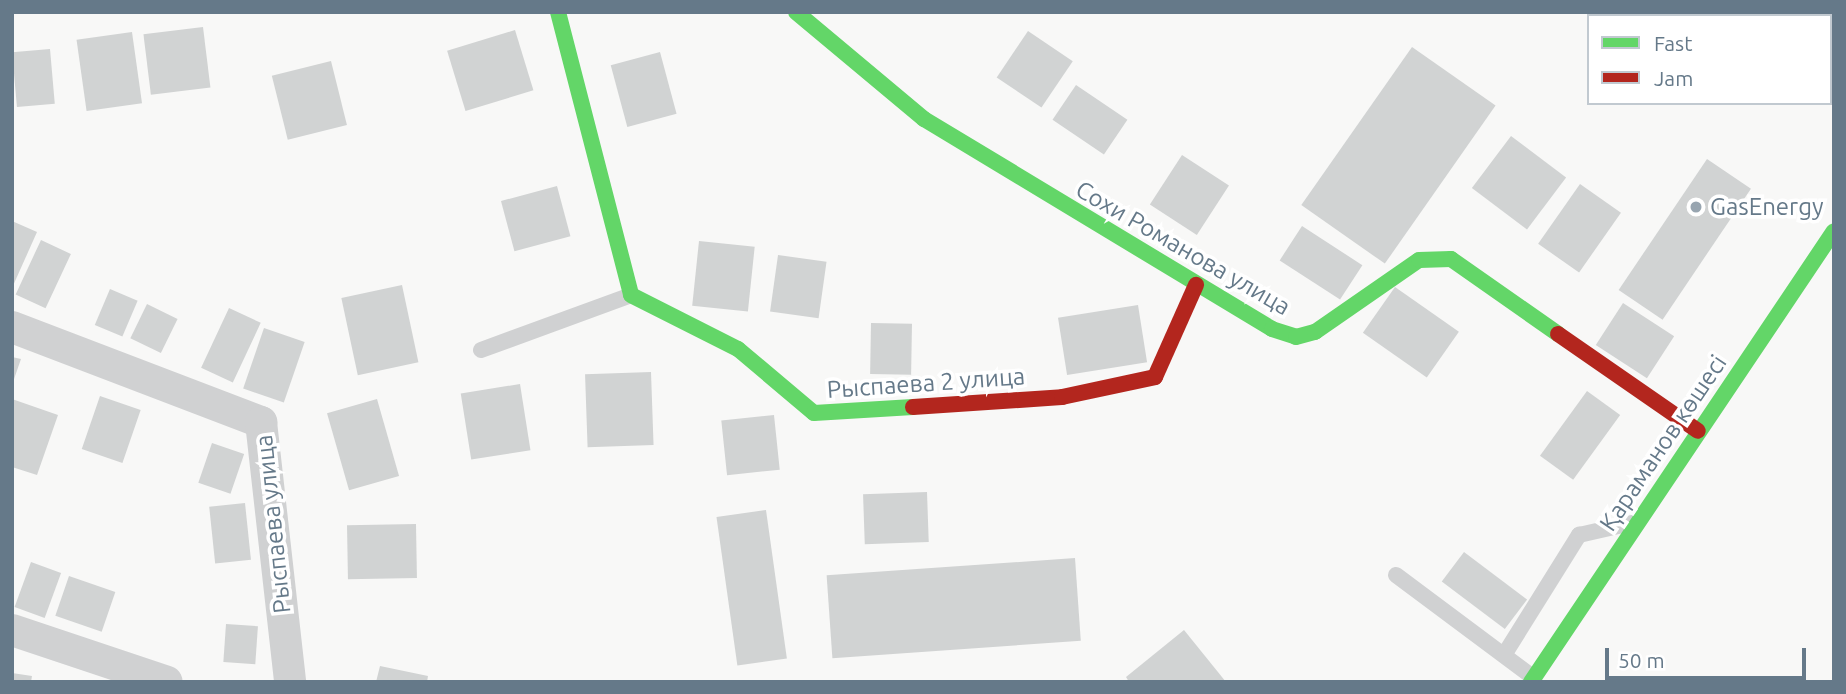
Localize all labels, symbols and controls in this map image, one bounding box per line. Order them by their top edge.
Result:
legend [1587,14,1832,105]
text: Fast [1654,31,1692,55]
text: Jam [1654,66,1693,90]
street label: Сохи Романова улица [1071,175,1295,321]
place label: GasEnergy [1710,193,1823,221]
marker: GasEnergy [1688,199,1704,215]
street label: Қараманов көшесі [1593,349,1733,537]
street label: Рыспаева 2 улица [826,362,1026,404]
street label: Рыспаева улица [249,433,297,615]
scale bar [1608,634,1809,678]
text: 50 m [1618,648,1665,672]

